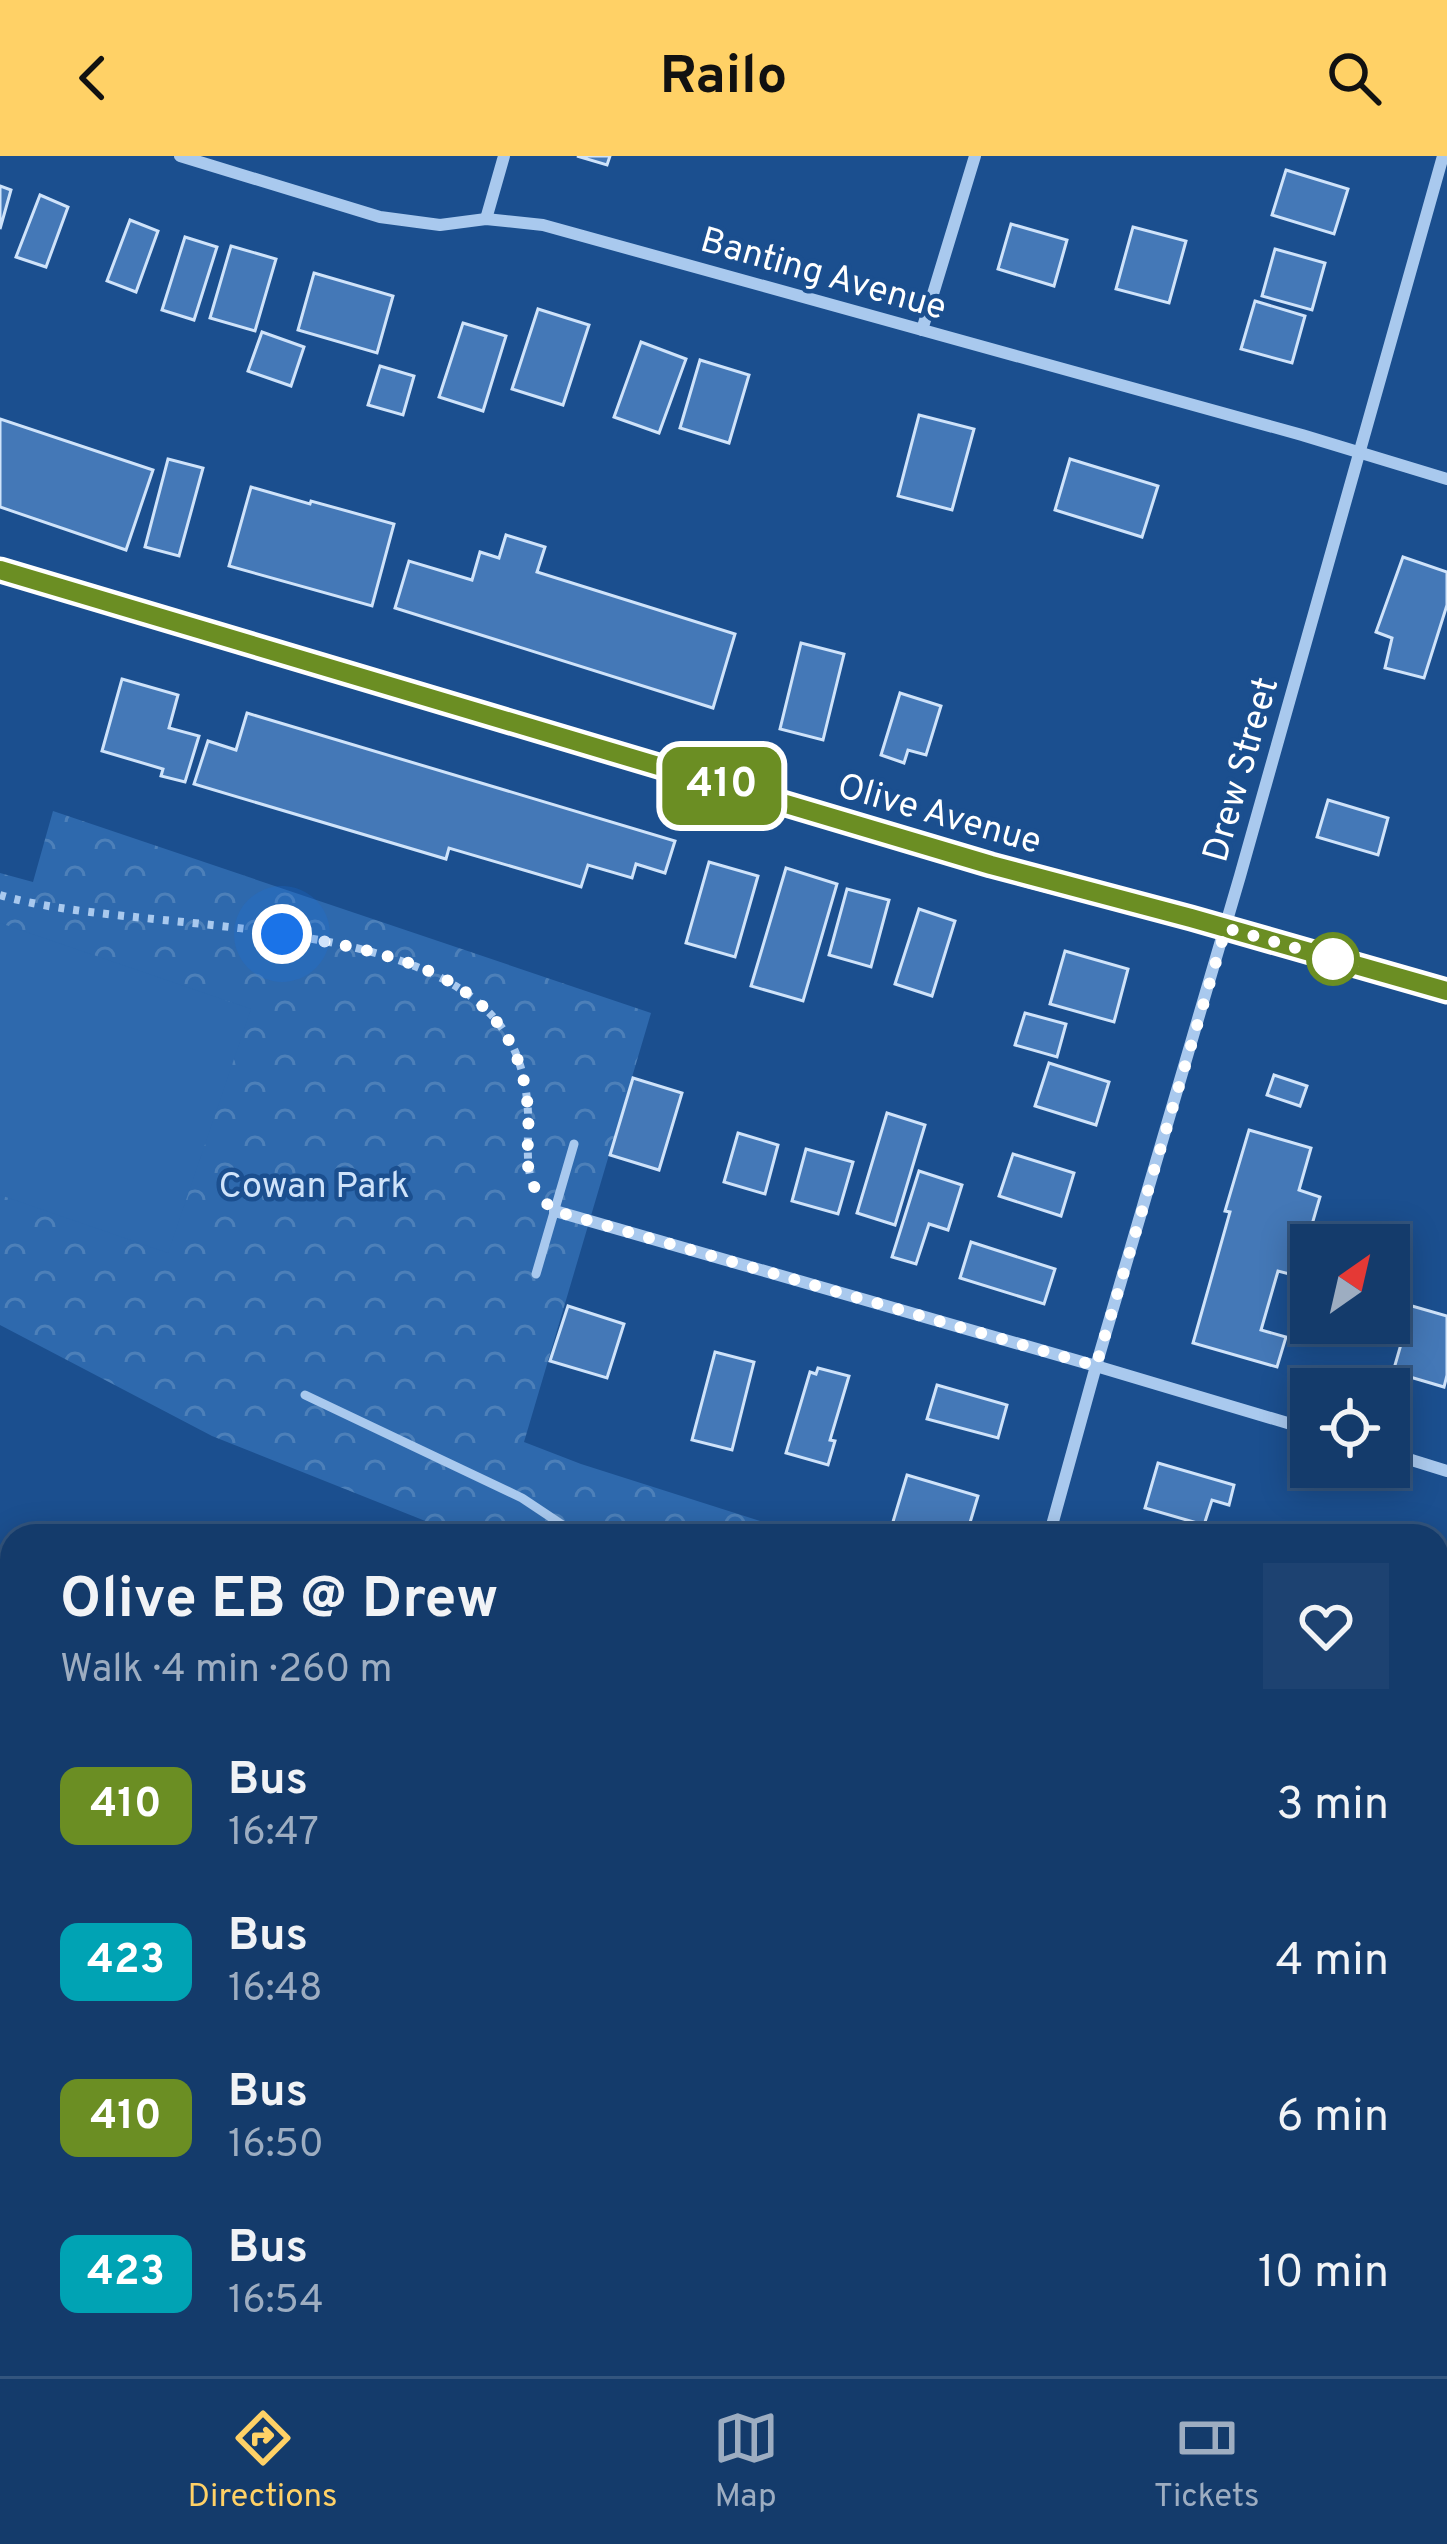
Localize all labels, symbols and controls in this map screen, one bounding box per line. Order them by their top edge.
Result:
text: Railo [660,44,787,113]
icon: back [60,45,126,111]
icon: search [1321,45,1387,111]
street label: Banting Avenue [695,219,951,333]
street label: Drew Street [1195,672,1291,868]
line badge: 410 [653,747,791,825]
text: 410 [686,759,758,812]
street label: Olive Avenue [832,765,1046,867]
your location [252,904,312,964]
unlabelled marker [1308,934,1358,984]
park label: Cowan Park [218,1165,410,1211]
north arrow [1290,1224,1410,1344]
map controls [1290,1224,1410,1488]
button: locate [1290,1368,1410,1488]
button: heart [1263,1563,1389,1689]
text: Olive EB @ Drew [60,1566,499,1638]
text: Walk · 4 min · 260 m [60,1647,393,1696]
text: Bus [228,1753,308,1810]
text: 3 min [1276,1778,1389,1835]
text: 410 [90,1779,162,1832]
text: 16:47 [228,1810,319,1859]
text: Bus [228,1909,308,1966]
text: 4 min [1276,1934,1389,1991]
text: 423 [87,1935,165,1988]
text: 16:48 [228,1966,323,2015]
text: Bus [228,2065,308,2122]
text: 6 min [1277,2090,1389,2147]
text: 410 [90,2091,162,2144]
text: 16:50 [228,2122,324,2171]
text: Bus [228,2221,308,2278]
text: 10 min [1258,2246,1389,2303]
text: 423 [87,2247,165,2300]
text: 16:54 [228,2278,324,2327]
tab: Directions [188,2405,337,2519]
tab: Map [713,2405,779,2519]
tab: Tickets [1154,2405,1259,2519]

